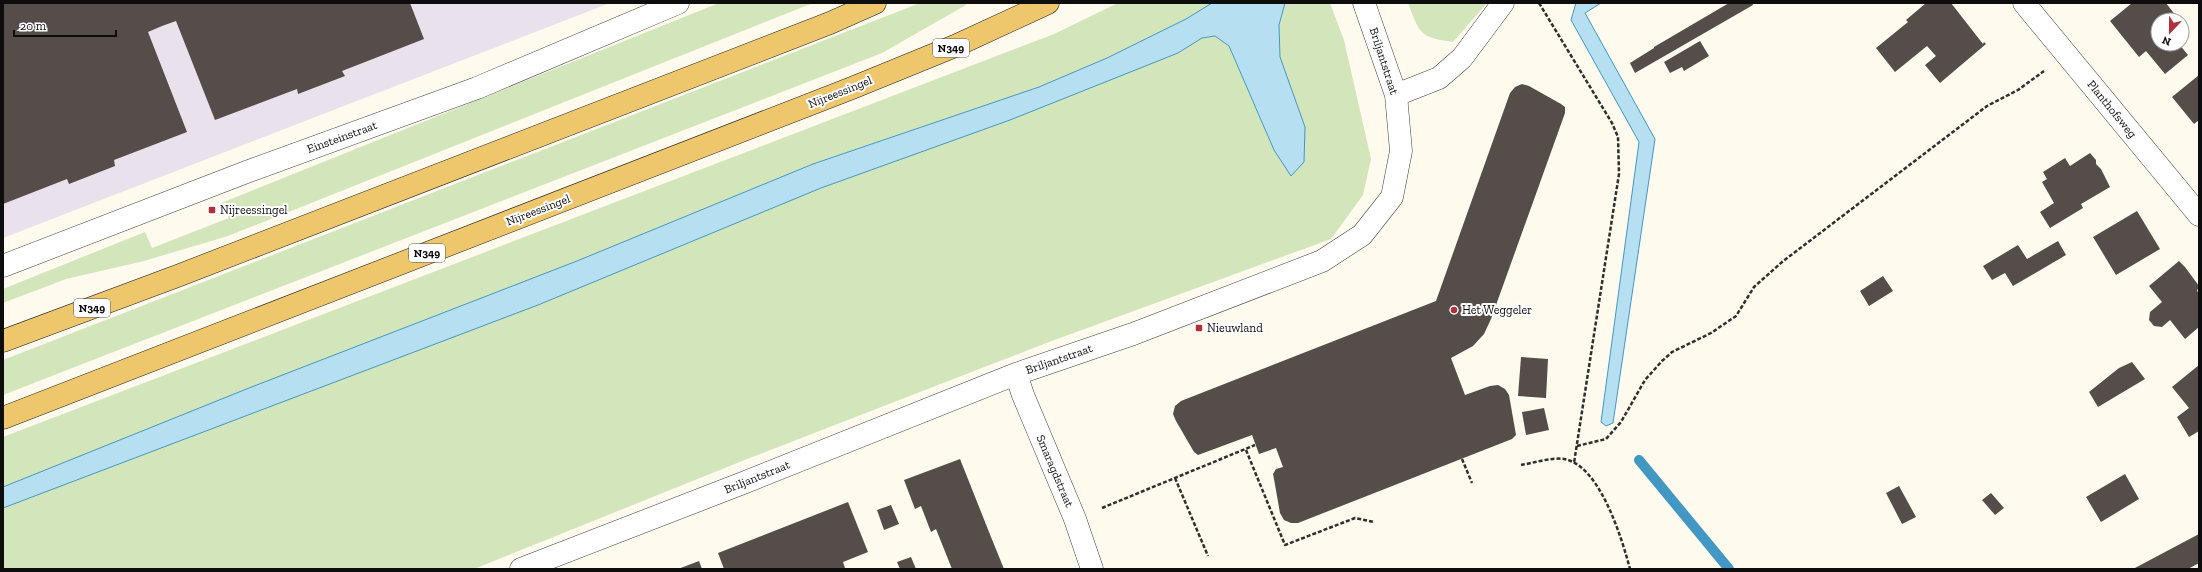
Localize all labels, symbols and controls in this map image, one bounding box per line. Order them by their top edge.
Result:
scale bar [14,12,116,38]
north arrow [2150,12,2190,52]
text: 20 m [20,19,47,33]
street label: Briljantstraat [1366,26,1402,97]
text: N [2160,33,2173,48]
road number: N349 [933,39,969,57]
street label: Nijreessingel [806,73,874,112]
street label: Planthofsweg [2084,77,2140,141]
street label: Einsteinstraat [305,118,380,156]
street label: Nijreessingel [504,191,572,230]
place label: Nijreessingel [220,203,288,218]
marker: Nijreessingel [207,205,217,215]
road number: N349 [409,244,445,262]
road number: N349 [74,299,110,317]
place label: Het Weggeler [1462,303,1532,317]
marker: Het Weggeler [1449,305,1459,315]
place label: Nieuwland [1207,321,1263,335]
marker: Nieuwland [1194,323,1204,333]
street label: Briljantstraat [1024,341,1095,378]
street label: Smaragdstraat [1033,433,1077,510]
street label: Briljantstraat [722,457,793,497]

